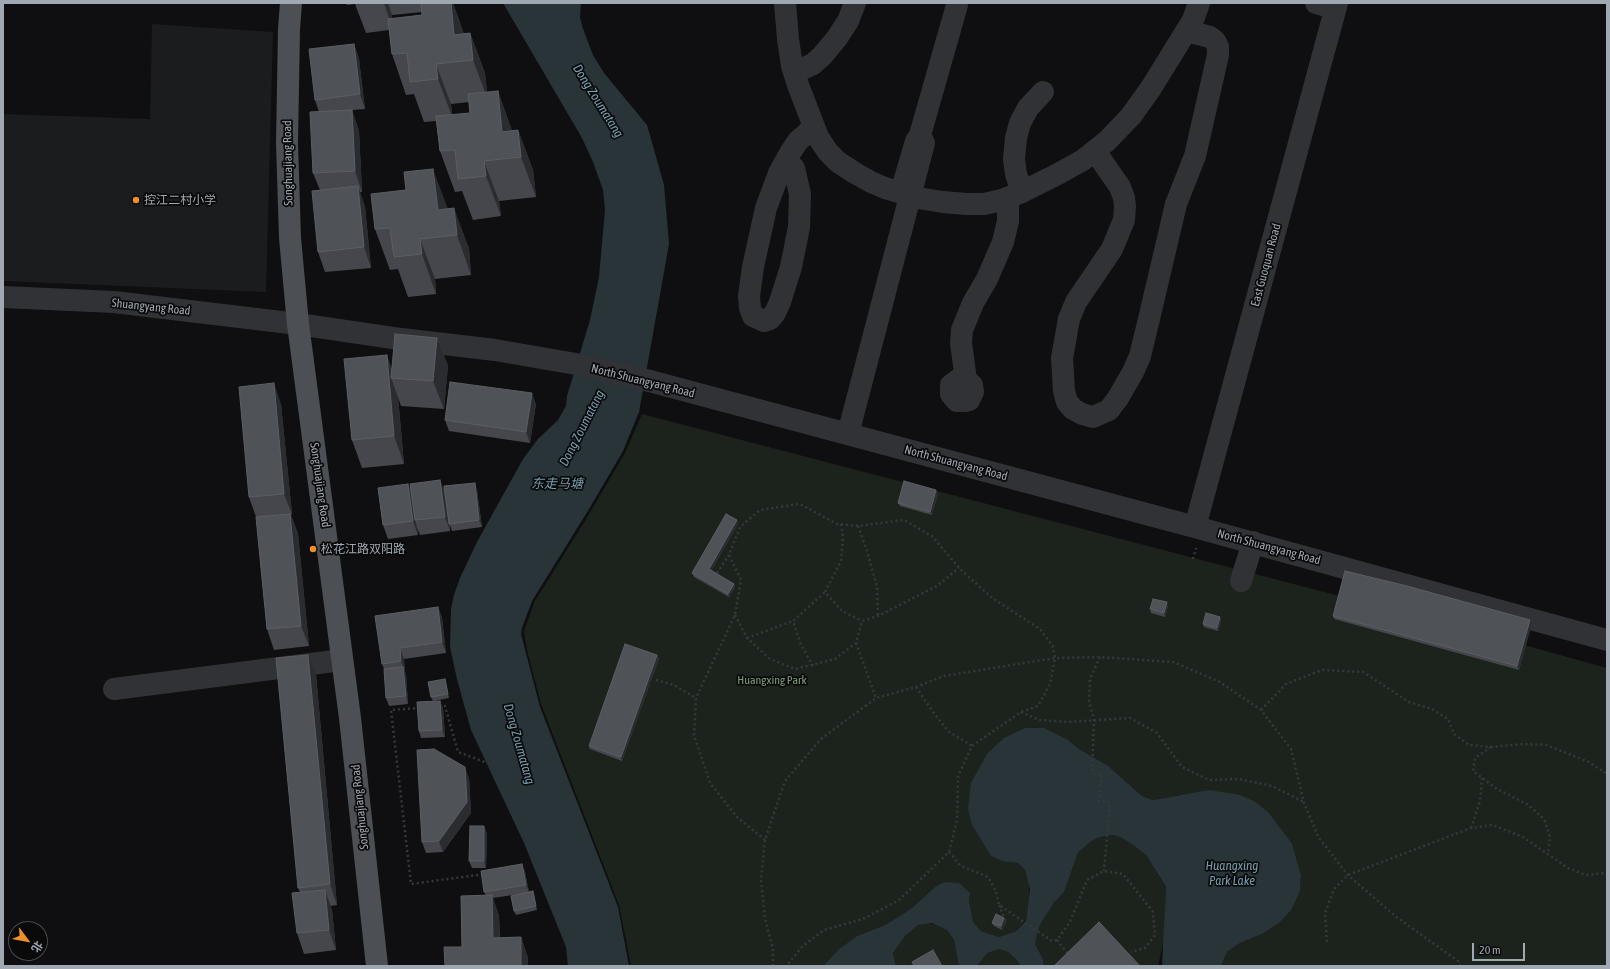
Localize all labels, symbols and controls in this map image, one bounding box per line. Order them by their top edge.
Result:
water label: Dong Zoumatang [569,62,627,140]
street label: Songhuajiang Road [280,120,296,206]
place label: 控江二村小学 [144,193,216,207]
marker: 控江二村小学 [131,195,141,205]
street label: East Guoquan Road [1248,222,1284,308]
street label: Shuangyang Road [111,296,191,318]
street label: North Shuangyang Road [590,361,696,401]
water label: Dong Zoumatang [556,387,608,469]
street label: Songhuajiang Road [307,442,333,528]
street label: North Shuangyang Road [903,442,1009,484]
water label: 东走马塘 [531,476,583,492]
street label: North Shuangyang Road [1216,526,1322,568]
place label: 松花江路双阳路 [321,542,405,556]
marker: 松花江路双阳路 [308,544,318,554]
park label: Huangxing Park [737,673,807,687]
water label: Dong Zoumatang [500,702,538,786]
street label: Songhuajiang Road [348,764,372,850]
water label: Huangxing Park Lake [1206,858,1258,889]
north arrow [8,921,48,961]
scale bar [1474,935,1527,961]
text: 北 [29,939,45,955]
text: 20 m [1479,943,1501,957]

